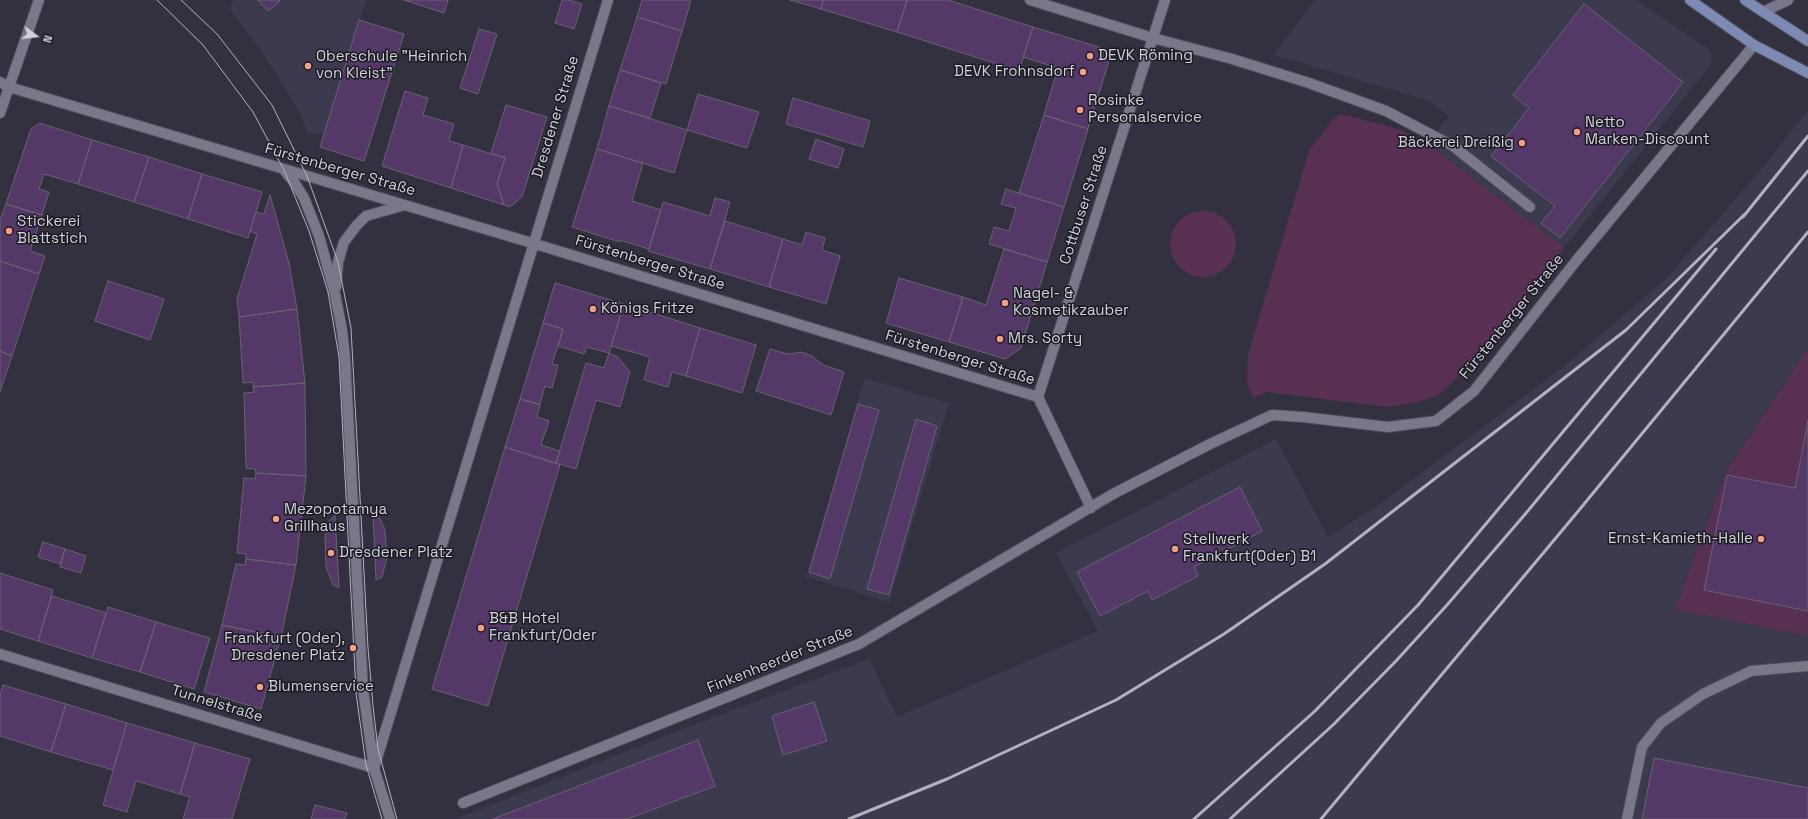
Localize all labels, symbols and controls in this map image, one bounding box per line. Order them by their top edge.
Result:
north arrow [16,16,56,56]
text: N [40,34,55,44]
place label: DEVK Röming [1098,47,1193,65]
place label: Oberschule "Heinrich von Kleist" [316,48,467,83]
marker: DEVK Röming [1085,51,1095,61]
street label: Dresdener Straße [529,54,583,180]
marker: Oberschule "Heinrich von Kleist" [303,61,313,71]
place label: DEVK Frohnsdorf [954,63,1075,81]
marker: DEVK Frohnsdorf [1078,67,1088,77]
place label: Rosinke Personalservice [1088,92,1202,127]
marker: Rosinke Personalservice [1075,105,1085,115]
place label: Netto Marken-Discount [1585,114,1710,149]
marker: Netto Marken-Discount [1572,127,1582,137]
place label: Bäckerei Dreißig [1398,134,1514,152]
marker: Bäckerei Dreißig [1517,138,1527,148]
street label: Fürstenberger Straße [263,140,417,200]
street label: Cottbuser Straße [1056,143,1112,267]
place label: Stickerei Blattstich [17,213,87,248]
marker: Stickerei Blattstich [4,226,14,236]
street label: Fürstenberger Straße [573,232,727,294]
street label: Fürstenberger Straße [1456,251,1568,383]
place label: Nagel- & Kosmetikzauber [1013,285,1129,320]
marker: Nagel- & Kosmetikzauber [1000,298,1010,308]
place label: Königs Fritze [601,300,694,318]
marker: Königs Fritze [588,304,598,314]
street label: Fürstenberger Straße [883,327,1037,389]
place label: Mrs. Sorty [1008,330,1082,348]
marker: Mrs. Sorty [995,334,1005,344]
place label: Mezopotamya Grillhaus [284,501,387,536]
marker: Mezopotamya Grillhaus [271,514,281,524]
place label: Ernst-Kamieth-Halle [1608,530,1753,548]
place label: Stellwerk Frankfurt(Oder) B1 [1183,531,1316,566]
marker: Ernst-Kamieth-Halle [1756,534,1766,544]
place label: Dresdener Platz [339,544,453,562]
marker: Stellwerk Frankfurt(Oder) B1 [1170,544,1180,554]
marker: Dresdener Platz [326,548,336,558]
place label: B&B Hotel Frankfurt/Oder [489,610,597,645]
marker: B&B Hotel Frankfurt/Oder [476,623,486,633]
street label: Finkenheerder Straße [705,623,855,697]
place label: Frankfurt (Oder), Dresdener Platz [224,630,345,665]
marker: Frankfurt (Oder), Dresdener Platz [348,643,358,653]
place label: Blumenservice [268,678,374,696]
street label: Tunnelstraße [169,682,265,726]
marker: Blumenservice [255,682,265,692]

